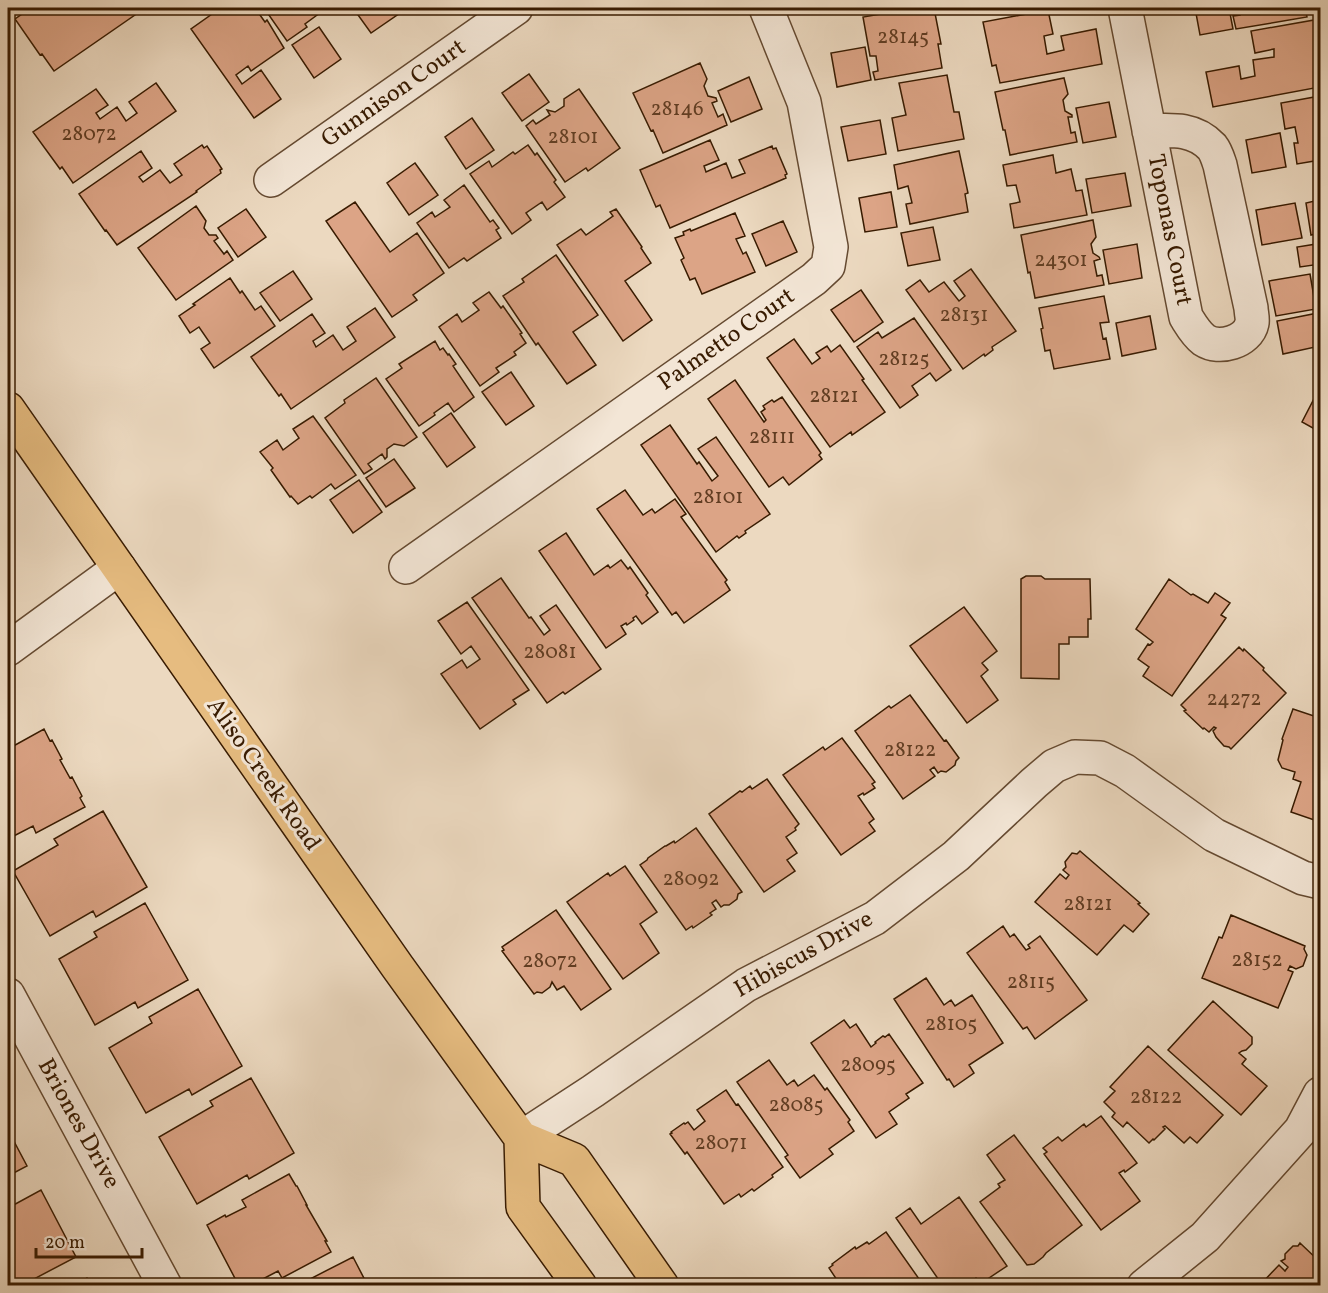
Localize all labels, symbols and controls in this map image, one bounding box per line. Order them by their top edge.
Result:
house number: 28145 [877,23,929,52]
street label: Gunnison Court [315,31,473,157]
house number: 28146 [650,95,704,124]
house number: 28072 [61,120,117,149]
house number: 28101 [548,123,598,152]
street label: Toponas Court [1138,151,1200,309]
house number: 24301 [1034,246,1088,275]
street label: Palmetto Court [652,280,802,400]
house number: 28131 [939,301,989,330]
house number: 28125 [878,345,930,374]
house number: 28121 [809,382,859,411]
house number: 28111 [749,423,795,452]
house number: 28101 [693,483,743,512]
house number: 28081 [523,638,577,667]
house number: 24272 [1207,685,1261,714]
street label: Aliso Creek Road [198,692,328,858]
house number: 28122 [884,736,936,765]
house number: 28092 [663,865,719,894]
house number: 28121 [1063,890,1113,919]
street label: Hibiscus Drive [728,903,880,1007]
house number: 28152 [1231,946,1283,975]
house number: 28072 [522,947,578,976]
house number: 28115 [1007,968,1055,997]
house number: 28105 [925,1010,977,1039]
house number: 28095 [840,1051,896,1080]
street label: Briones Drive [28,1053,128,1195]
house number: 28122 [1130,1083,1182,1112]
house number: 28085 [768,1091,824,1120]
house number: 28071 [695,1129,747,1158]
scale bar [36,1221,142,1259]
text: 20 m [45,1231,85,1256]

